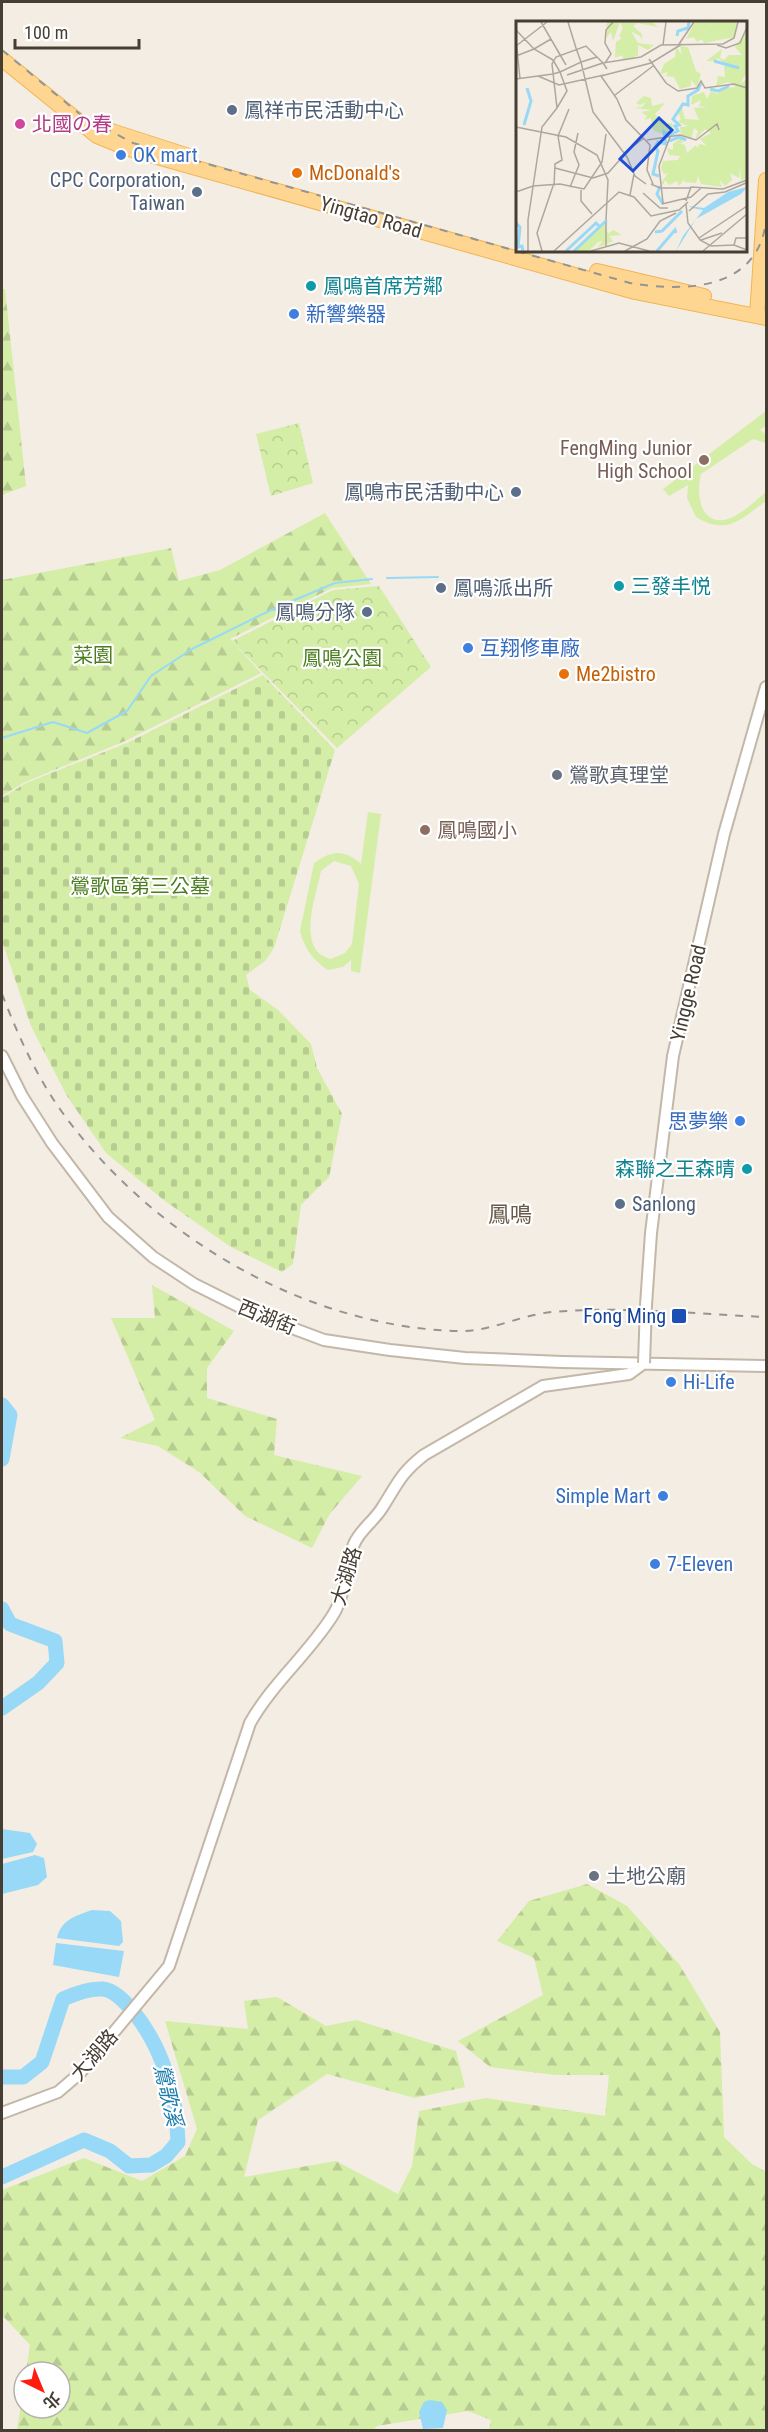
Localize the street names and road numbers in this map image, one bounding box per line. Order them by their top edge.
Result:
street label: Yingtao Road [317,191,425,243]
street label: Yingge Road [665,942,711,1044]
street label: 西湖街 [235,1295,299,1339]
street label: 大湖路 [326,1544,366,1608]
street label: 大湖路 [65,2024,123,2086]

